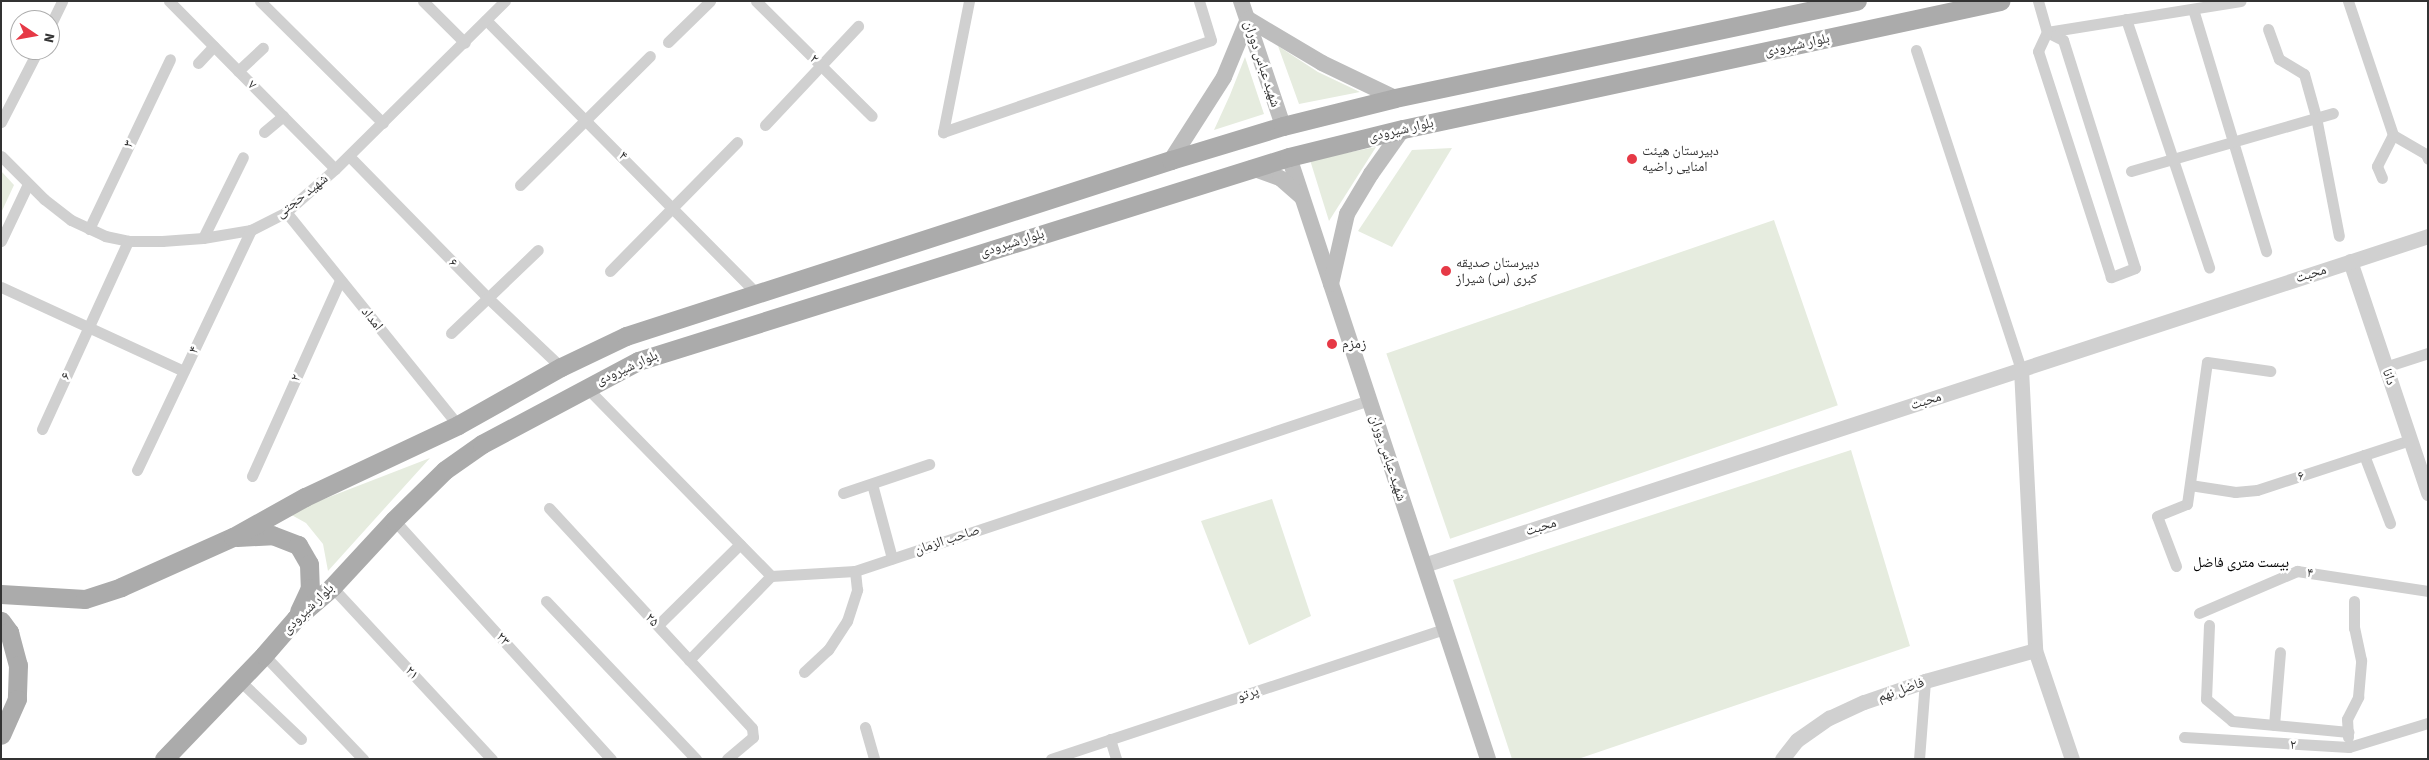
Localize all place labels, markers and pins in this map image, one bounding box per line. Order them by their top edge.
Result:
place label: دبیرستان هیئت امنایی راضیه [1642,143,1719,176]
marker: دبیرستان هیئت امنایی راضیه [1626,153,1638,165]
place label: دبیرستان صدیقه کبری (س) شیراز [1456,255,1539,288]
marker: دبیرستان صدیقه کبری (س) شیراز [1440,265,1452,277]
place label: زمزم [1342,336,1366,352]
marker: زمزم [1326,338,1338,350]

